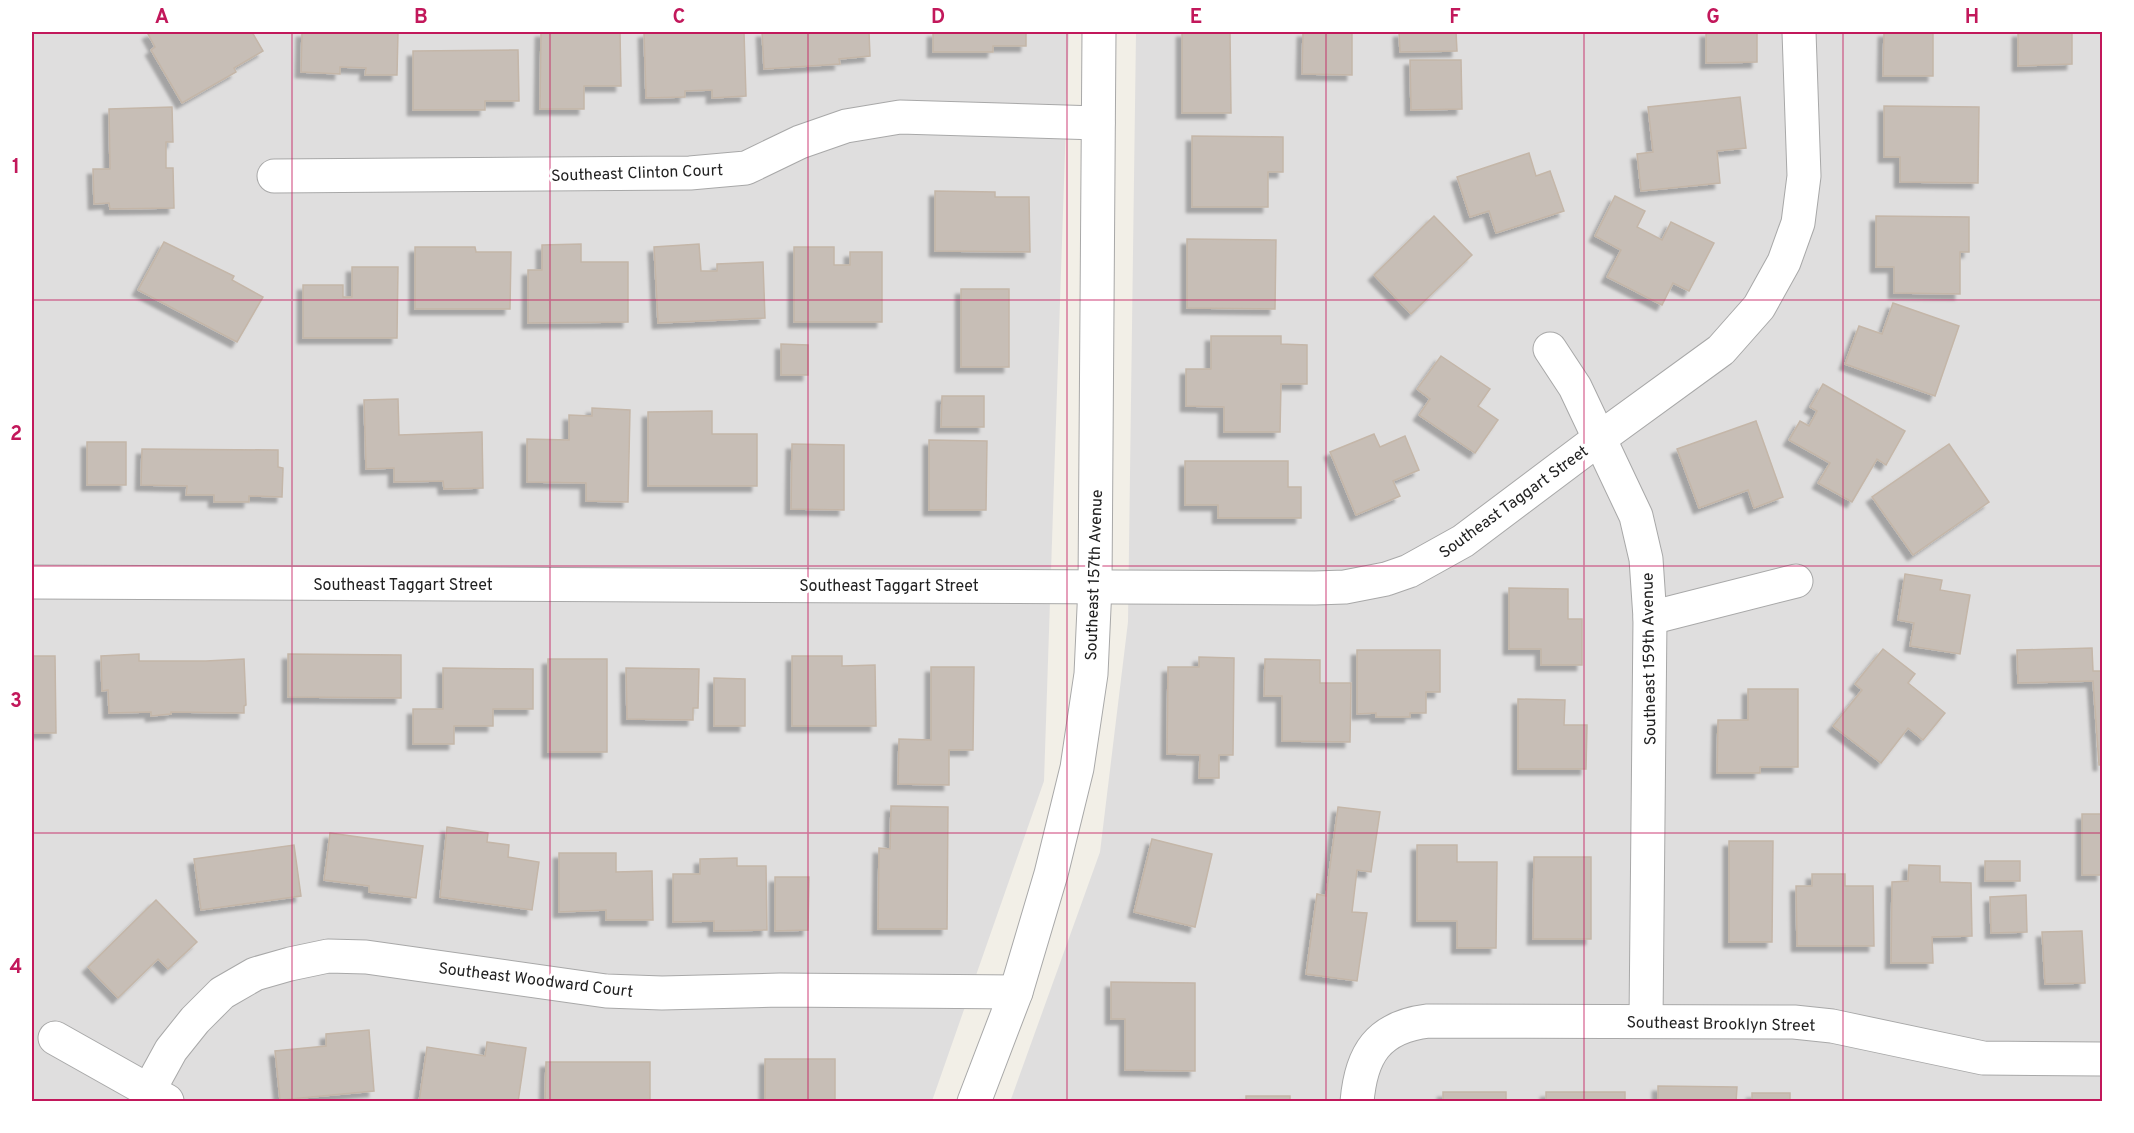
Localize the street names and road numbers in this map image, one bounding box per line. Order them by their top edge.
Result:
street label: Southeast Clinton Court [551,161,723,187]
street label: Southeast Taggart Street [1436,442,1593,563]
street label: Southeast 157th Avenue [1082,489,1108,661]
street label: Southeast 159th Avenue [1638,572,1662,746]
street label: Southeast Taggart Street [313,576,493,596]
street label: Southeast Taggart Street [799,577,979,597]
street label: Southeast Woodward Court [437,959,634,1003]
street label: Southeast Brooklyn Street [1626,1013,1816,1037]

